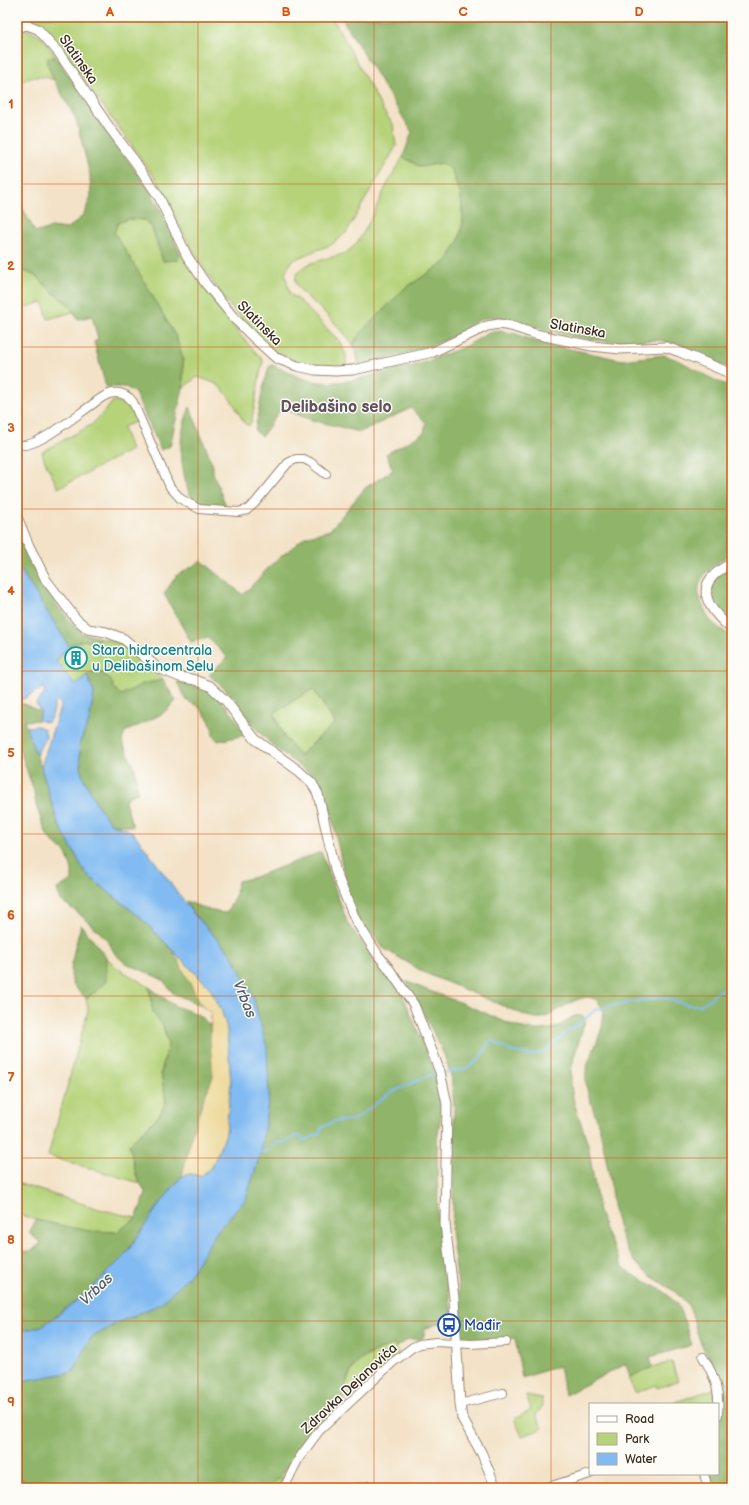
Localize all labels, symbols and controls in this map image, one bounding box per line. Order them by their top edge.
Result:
text: A [105,4,114,20]
text: B [281,4,291,20]
text: C [458,4,468,20]
text: D [634,4,644,20]
street label: Slatinska [55,31,102,87]
text: 1 [8,96,14,112]
text: 2 [7,258,15,274]
street label: Slatinska [234,297,286,349]
street label: Slatinska [549,315,607,342]
district label: Delibašino selo [280,398,392,417]
text: 3 [7,420,15,436]
text: 4 [7,583,15,599]
place label: Stara hidrocentrala u Delibašinom Selu [92,642,214,675]
building icon: Stara hidrocentrala u Delibašinom Selu [63,645,89,671]
text: 5 [7,745,15,761]
text: 6 [7,907,15,923]
water label: Vrbas [228,978,261,1021]
text: 7 [7,1070,15,1086]
text: 8 [7,1232,15,1248]
water label: Vrbas [76,1269,117,1310]
bus stop icon: Mađir [436,1312,462,1338]
place label: Mađir [464,1317,502,1334]
street label: Zdravka Dejanovića [297,1339,401,1438]
text: 9 [7,1394,15,1410]
legend [589,1403,719,1475]
text: Road [625,1412,654,1427]
text: Park [625,1432,649,1447]
text: Water [625,1452,657,1467]

